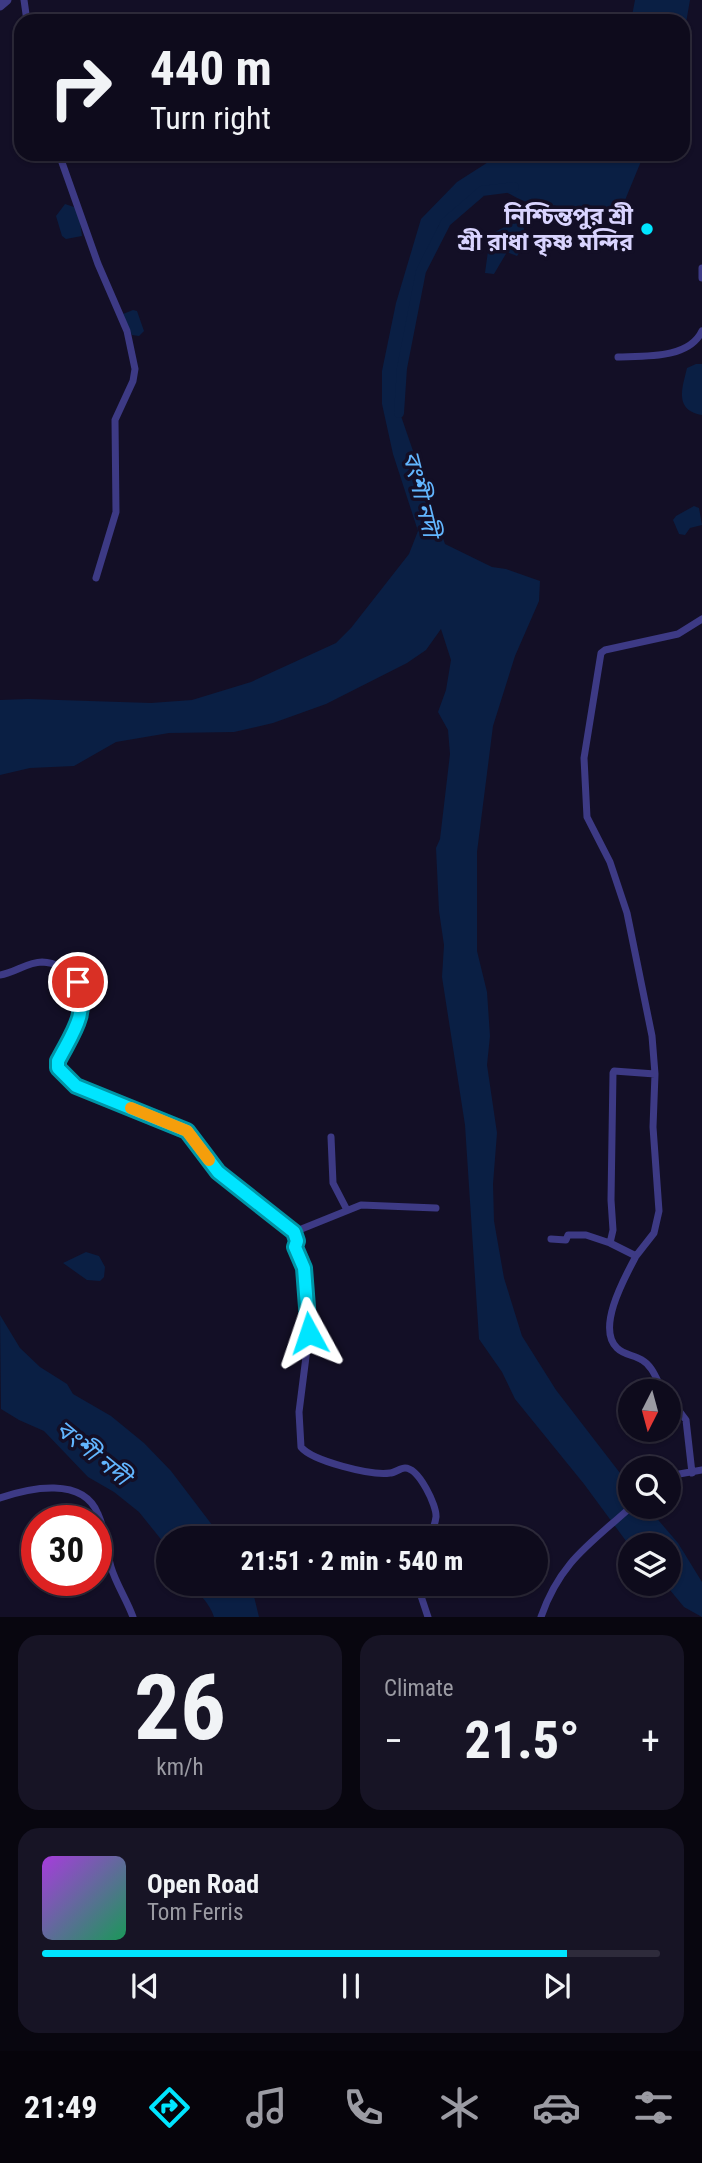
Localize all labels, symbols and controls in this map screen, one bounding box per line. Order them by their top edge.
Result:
text: 440 m [150,40,272,97]
icon: right [35,42,126,133]
text: Turn right [150,99,271,137]
place label: নিশ্চিন্তপুর শ্রী শ্রী রাধা কৃষ্ণ মন্দির [457,202,634,257]
marker: নিশ্চিন্তপুর শ্রী শ্রী রাধা কৃষ্ণ মন্দির [639,221,655,237]
water label: বংশী নদী [397,448,446,544]
pin [48,952,108,1012]
icon: arrive [59,963,97,1001]
position arrow [272,1296,346,1370]
north arrow [618,1379,681,1442]
map controls [618,1379,681,1596]
water label: বংশী নদী [50,1415,139,1494]
button: search [618,1456,681,1519]
speed limit sign: 30 [21,1505,112,1596]
button: layers [618,1533,681,1596]
text: 21:51 · 2 min · 540 m [241,1546,463,1576]
text: 26 [134,1655,226,1761]
text: Climate [384,1675,454,1702]
text: 21.5° [464,1710,580,1771]
text: − [384,1719,403,1763]
text: + [641,1719,660,1763]
text: km/h [156,1754,204,1781]
text: Open Road [147,1869,259,1899]
text: Tom Ferris [147,1899,243,1926]
icon: previous [126,1967,164,2005]
icon: pause [332,1967,370,2005]
icon: next [538,1967,576,2005]
icon: directions [145,2083,194,2132]
icon: music [242,2083,291,2132]
icon: phone [339,2083,388,2132]
icon: climate [435,2083,484,2132]
icon: car [532,2083,581,2132]
icon: filters [629,2083,678,2132]
text: 21:49 [24,2088,97,2126]

